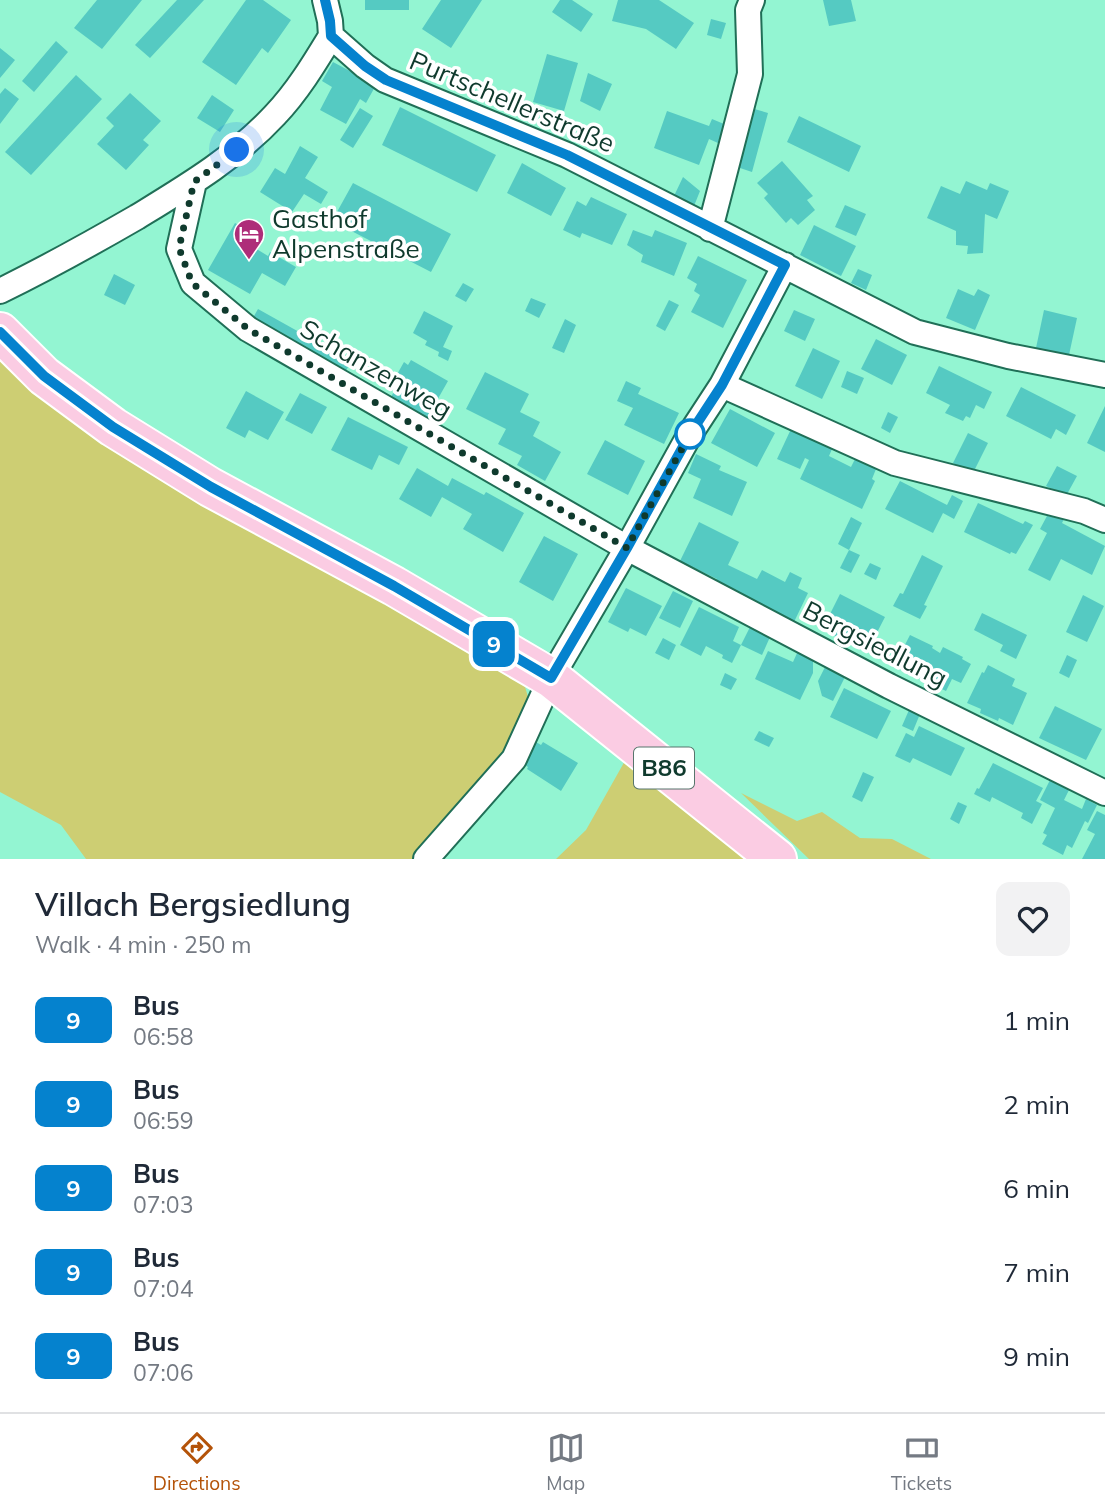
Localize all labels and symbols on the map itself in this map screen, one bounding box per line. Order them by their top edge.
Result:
street label: Purtschellerstraße [405,43,620,160]
your location [219,132,254,167]
place label: Gasthof Alpenstraße [272,202,420,265]
hotel icon: Gasthof Alpenstraße [232,217,266,261]
street label: Schanzenweg [294,312,458,425]
unlabelled marker [675,419,705,449]
street label: Bergsiedlung [797,593,953,694]
line badge: 9 [471,621,517,667]
road number: B86 [634,748,694,788]

